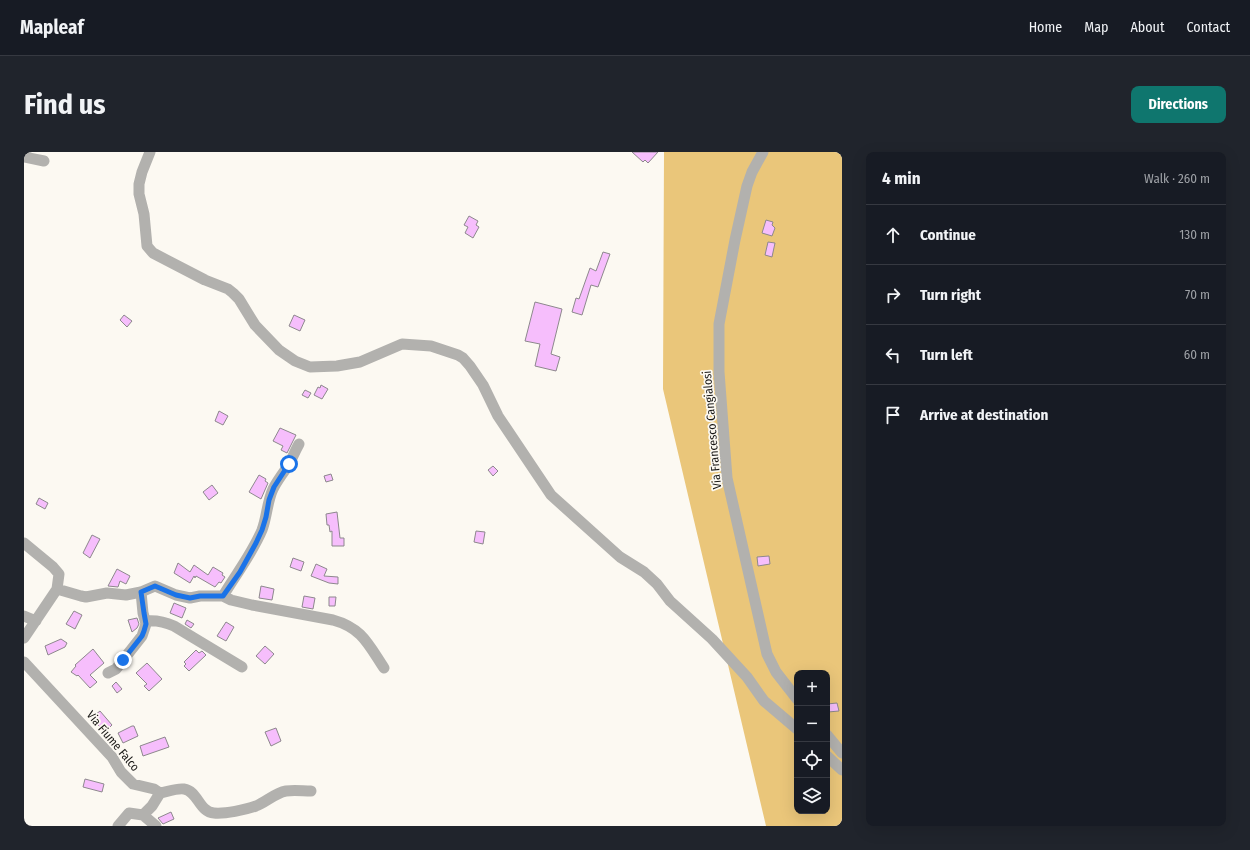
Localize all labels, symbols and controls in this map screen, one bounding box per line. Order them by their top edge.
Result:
text: Mapleaf [20,16,84,39]
text: Home [1029,19,1062,36]
text: Map [1084,19,1108,36]
text: About [1130,19,1165,36]
text: Contact [1187,19,1230,36]
button: Directions [1131,86,1226,123]
text: Find us [24,88,106,121]
text: 4 min [882,168,921,189]
text: Walk · 260 m [1144,171,1210,186]
icon: ahead [882,224,904,246]
text: Continue [920,226,976,244]
text: 130 m [1179,227,1210,242]
icon: right [882,284,904,306]
text: Turn right [920,286,981,304]
text: 70 m [1185,287,1210,302]
icon: left [882,344,904,366]
text: Turn left [920,346,973,364]
text: 60 m [1184,347,1210,362]
street label: Via Francesco Cangialosi [700,370,724,490]
icon: arrive [882,404,904,426]
text: Arrive at destination [920,406,1048,424]
route start [280,455,298,473]
route end [114,651,132,669]
map controls [794,670,830,814]
button: + [794,670,830,706]
button: − [794,706,830,742]
street label: Via Fiume Falco [84,708,142,774]
button: locate [794,742,830,778]
button: layers [794,778,830,814]

